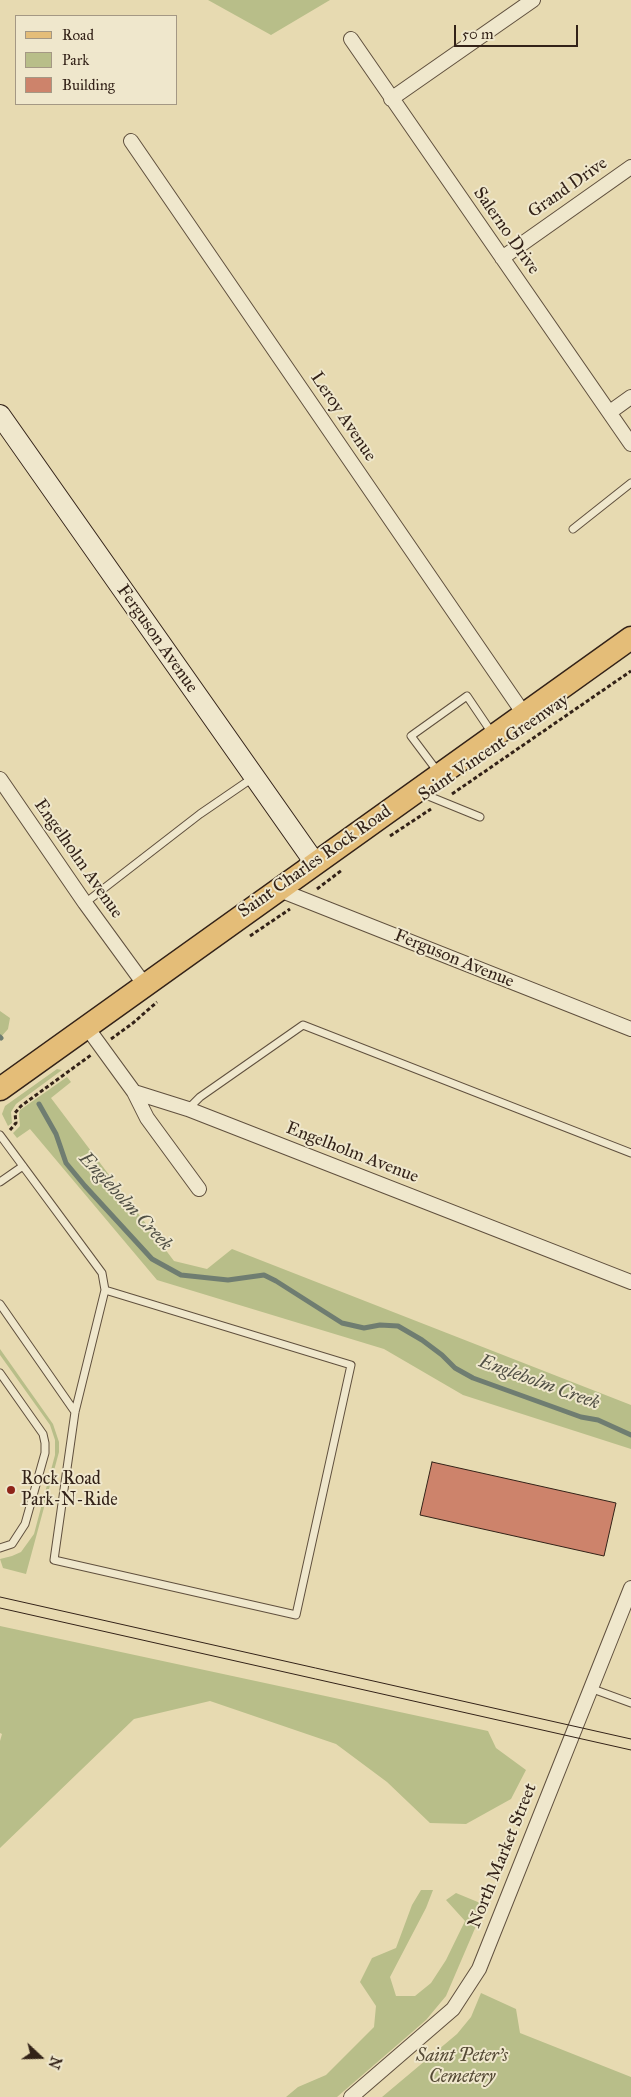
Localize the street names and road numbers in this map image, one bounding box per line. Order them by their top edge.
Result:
street label: Grand Drive [524,153,612,223]
street label: Salerno Drive [468,183,544,279]
street label: Leroy Avenue [305,368,381,466]
street label: Ferguson Avenue [112,581,202,697]
street label: Saint Vincent Greenway [415,690,573,806]
street label: Engelholm Avenue [29,795,127,923]
street label: Saint Charles Rock Road [234,801,396,923]
street label: Ferguson Avenue [391,925,517,993]
street label: Engelholm Avenue [283,1118,421,1188]
street label: North Market Street [464,1780,542,1932]

